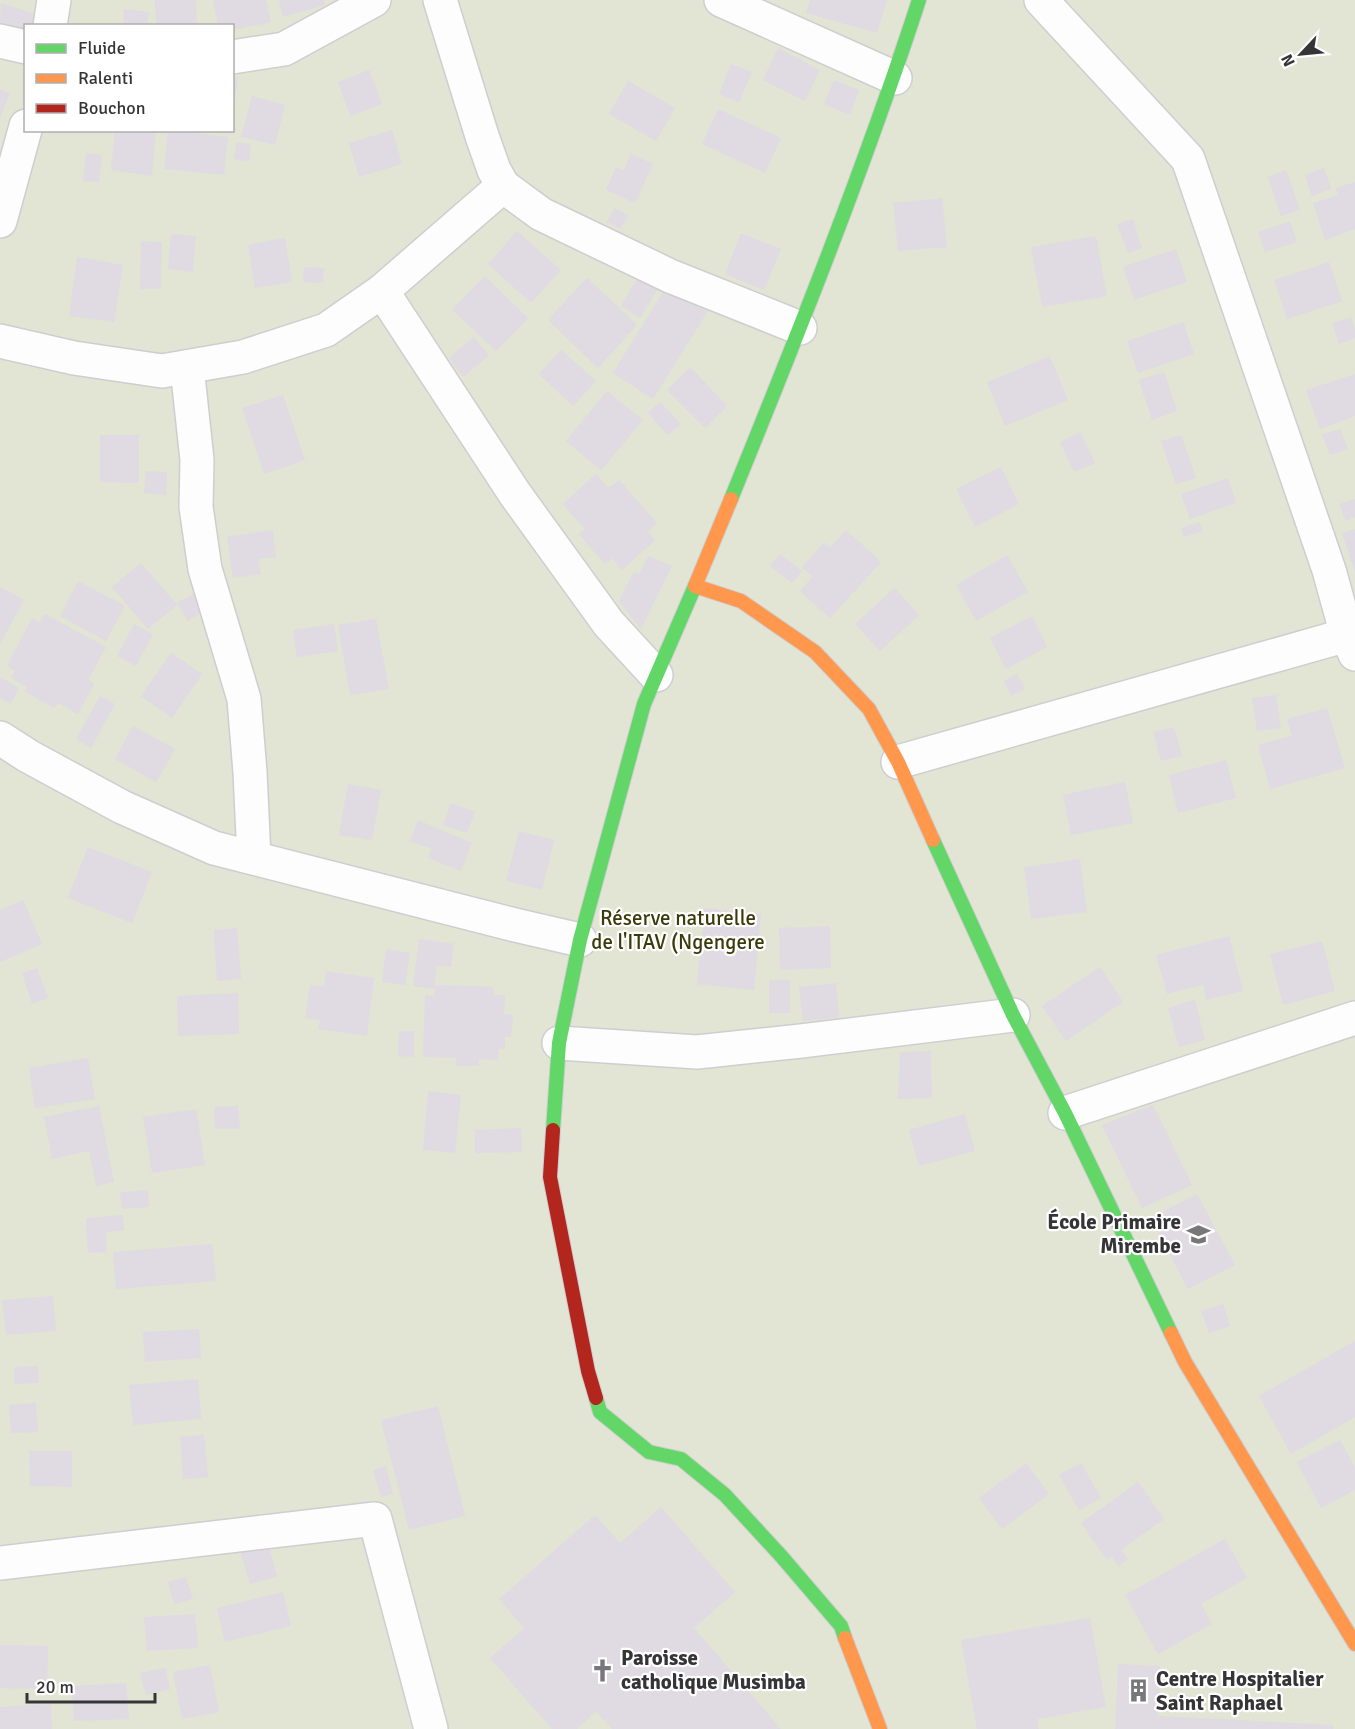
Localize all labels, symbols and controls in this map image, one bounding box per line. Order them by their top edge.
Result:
legend [24,24,234,132]
north arrow [1271,24,1331,84]
text: Fluide [78,37,126,59]
text: N [1277,51,1300,70]
text: Ralenti [78,67,133,89]
text: Bouchon [78,97,146,119]
park label: Réserve naturelle de l'ITAV (Ngengere [591,905,765,955]
place label: École Primaire Mirembe [1047,1208,1181,1259]
school or university icon: École Primaire Mirembe [1186,1221,1212,1247]
place label: Paroisse catholique Musimba [621,1645,806,1695]
church icon: Paroisse catholique Musimba [590,1657,616,1683]
scale bar [27,1666,154,1704]
place label: Centre Hospitalier Saint Raphael [1156,1666,1324,1716]
text: 20 m [36,1676,74,1698]
building icon: Centre Hospitalier Saint Raphael [1125,1678,1151,1704]

